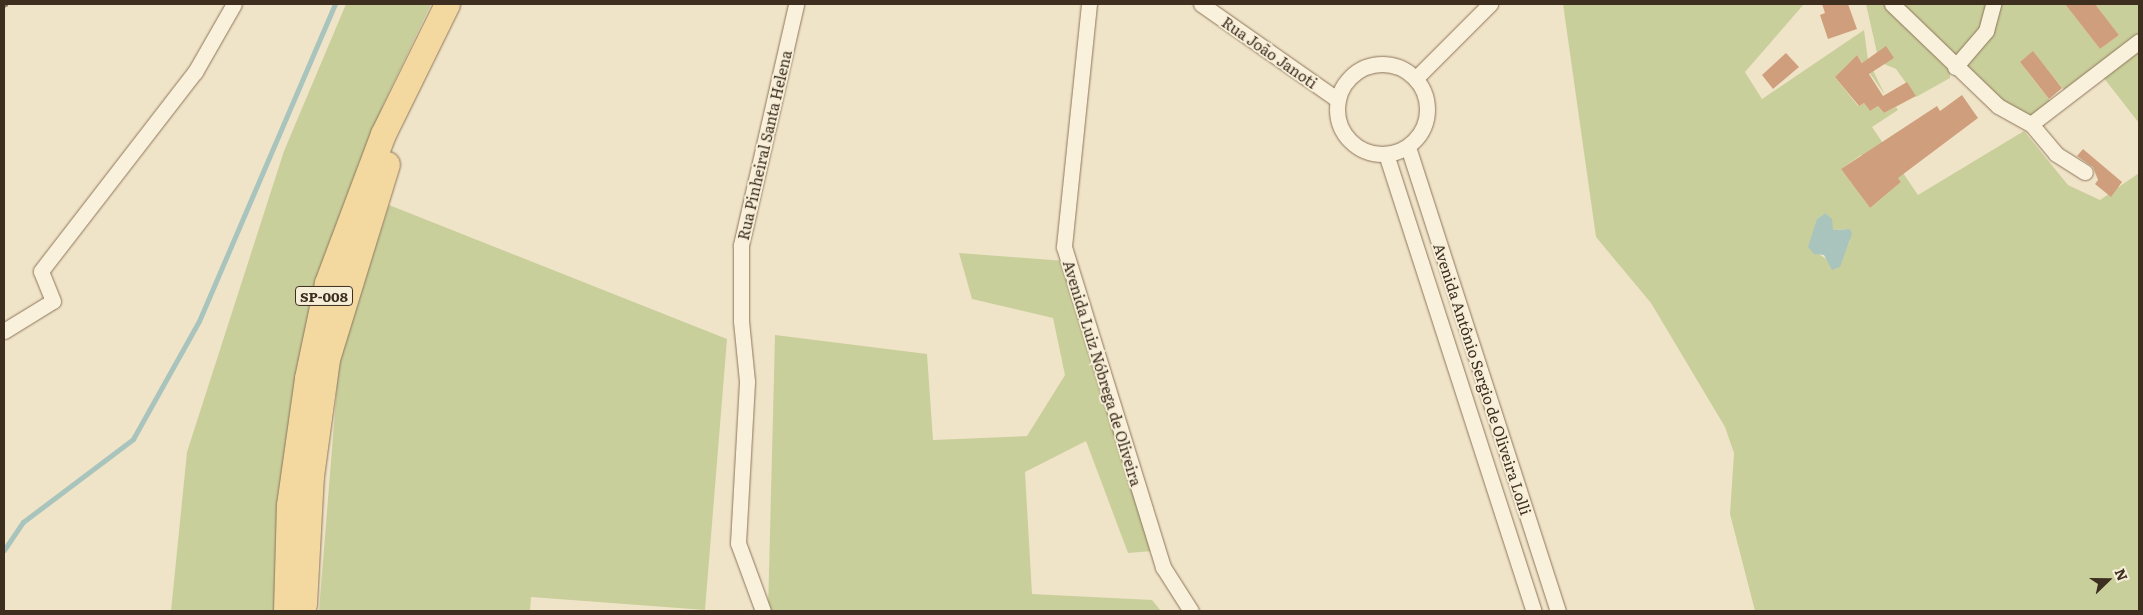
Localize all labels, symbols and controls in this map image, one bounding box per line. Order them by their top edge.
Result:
street label: Rua João Janoti [1219,12,1321,92]
street label: Rua Pinheiral Santa Helena [733,48,795,242]
street label: Avenida Antônio Sergio de Oliveira Lolli [1430,241,1536,517]
street label: Avenida Luiz Nóbrega de Oliveira [1060,258,1146,488]
road number: SP-008 [294,284,354,308]
north arrow [2083,555,2133,605]
text: N [2110,565,2133,584]

